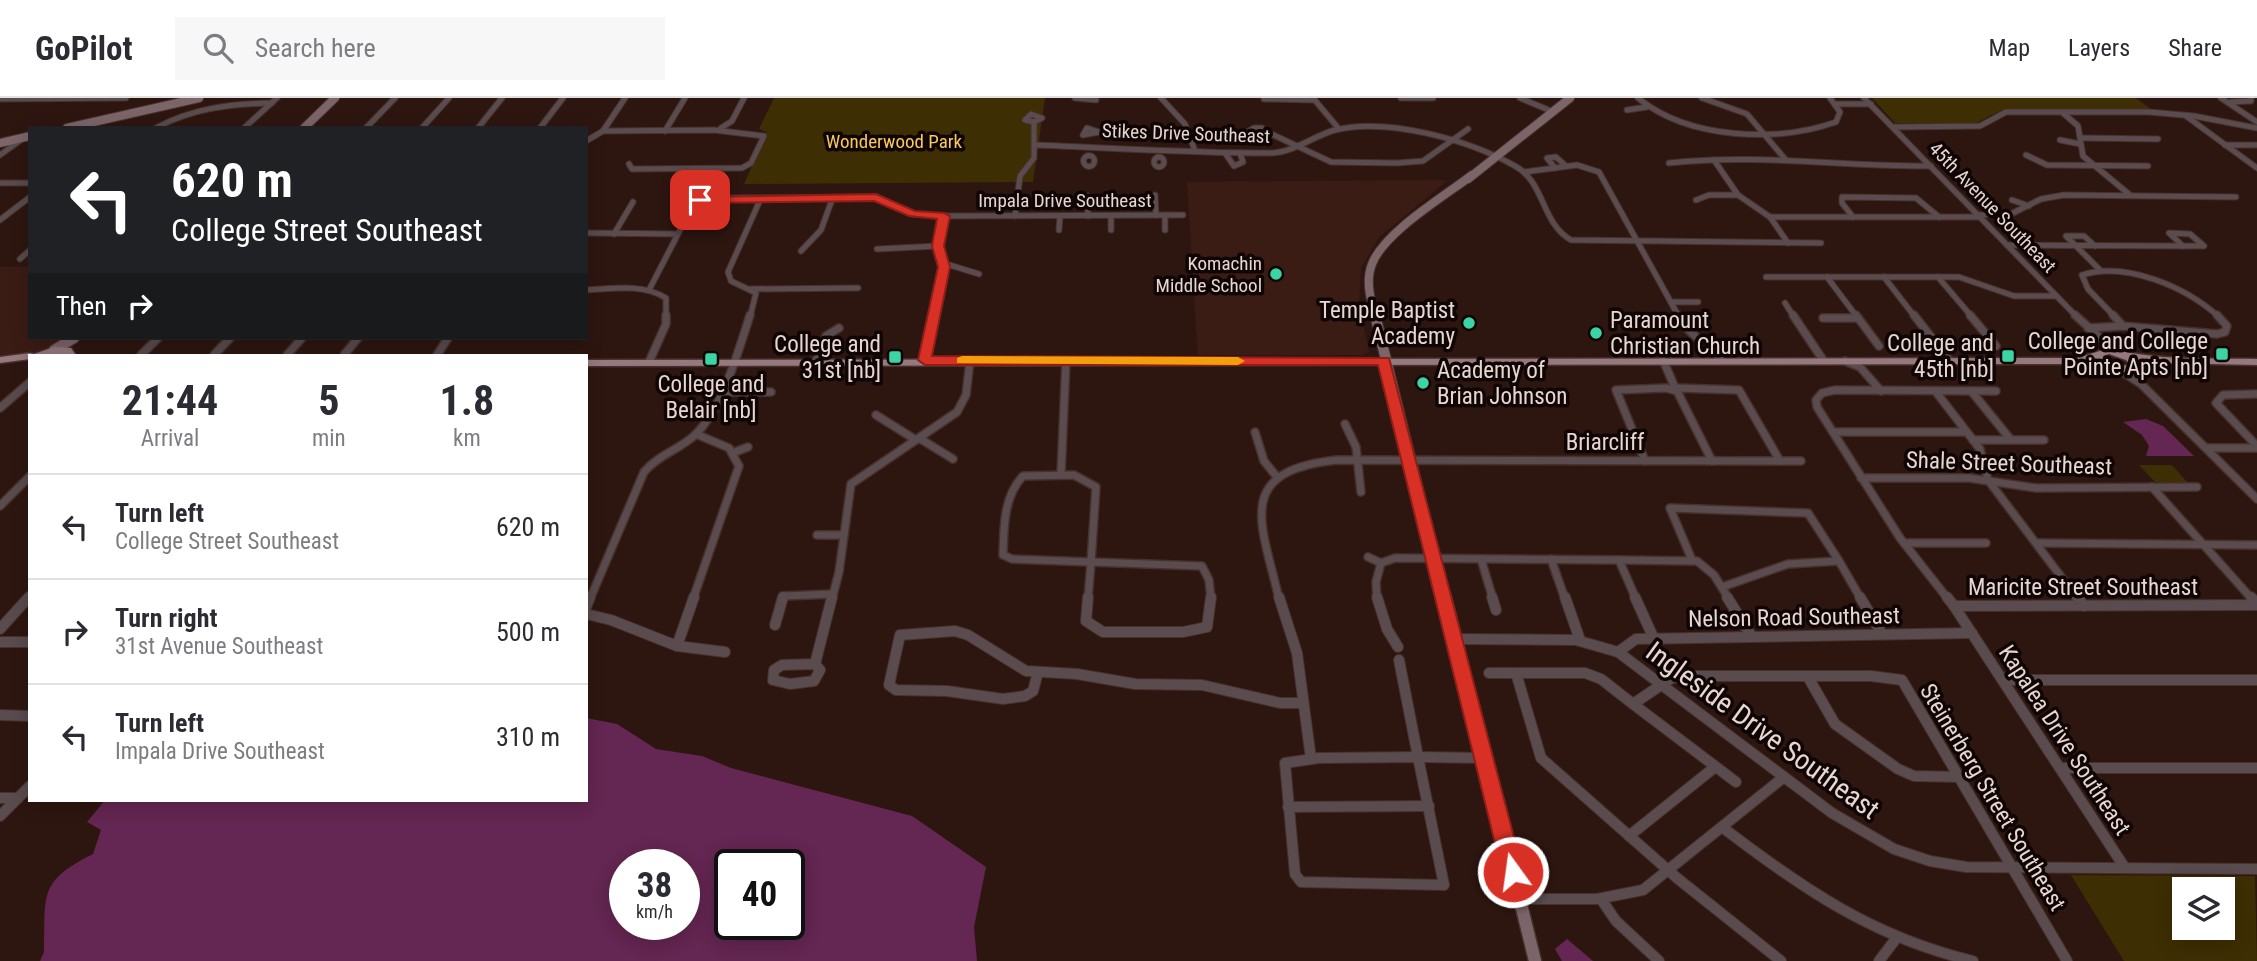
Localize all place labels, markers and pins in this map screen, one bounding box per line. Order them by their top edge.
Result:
pin [670,170,730,230]
place label: Komachin Middle School [1156,252,1262,297]
marker: Komachin Middle School [1268,266,1284,282]
place label: Temple Baptist Academy [1319,297,1455,350]
place label: Paramount Christian Church [1610,307,1760,360]
marker: Temple Baptist Academy [1461,315,1477,331]
marker: Paramount Christian Church [1588,325,1604,341]
place label: College and College Pointe Apts [nb] [2028,328,2208,381]
place label: College and 45th [nb] [1887,330,1994,383]
place label: College and 31st [nb] [774,331,881,384]
marker: College and College Pointe Apts [nb] [2214,346,2230,362]
marker: College and 45th [nb] [2000,348,2016,364]
marker: College and 31st [nb] [887,349,903,365]
marker: College and Belair [nb] [703,351,719,367]
place label: Academy of Brian Johnson [1437,357,1567,410]
place label: College and Belair [nb] [658,371,764,424]
marker: Academy of Brian Johnson [1415,375,1431,391]

